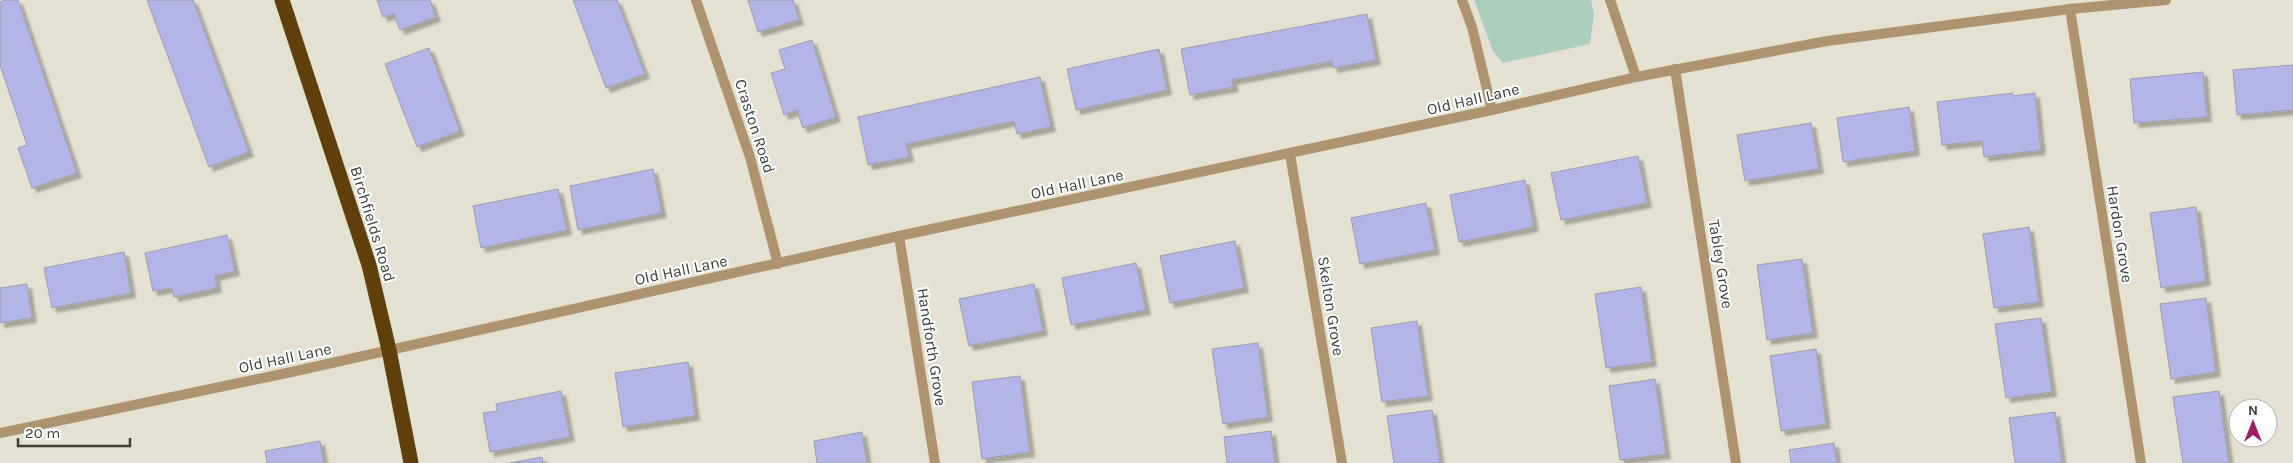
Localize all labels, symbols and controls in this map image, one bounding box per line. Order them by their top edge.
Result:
street label: Craston Road [731,77,779,175]
street label: Old Hall Lane [1425,79,1521,119]
street label: Birchfields Road [346,164,400,284]
street label: Old Hall Lane [1029,165,1125,203]
street label: Hardon Grove [2103,184,2137,284]
street label: Tabley Grove [1705,218,1737,310]
street label: Old Hall Lane [633,251,729,289]
street label: Skelton Grove [1314,255,1348,357]
street label: Handforth Grove [913,287,951,407]
street label: Old Hall Lane [237,339,333,377]
north arrow [2228,398,2278,448]
text: N [2248,402,2258,419]
scale bar [18,416,130,448]
text: 20 m [25,424,60,442]

